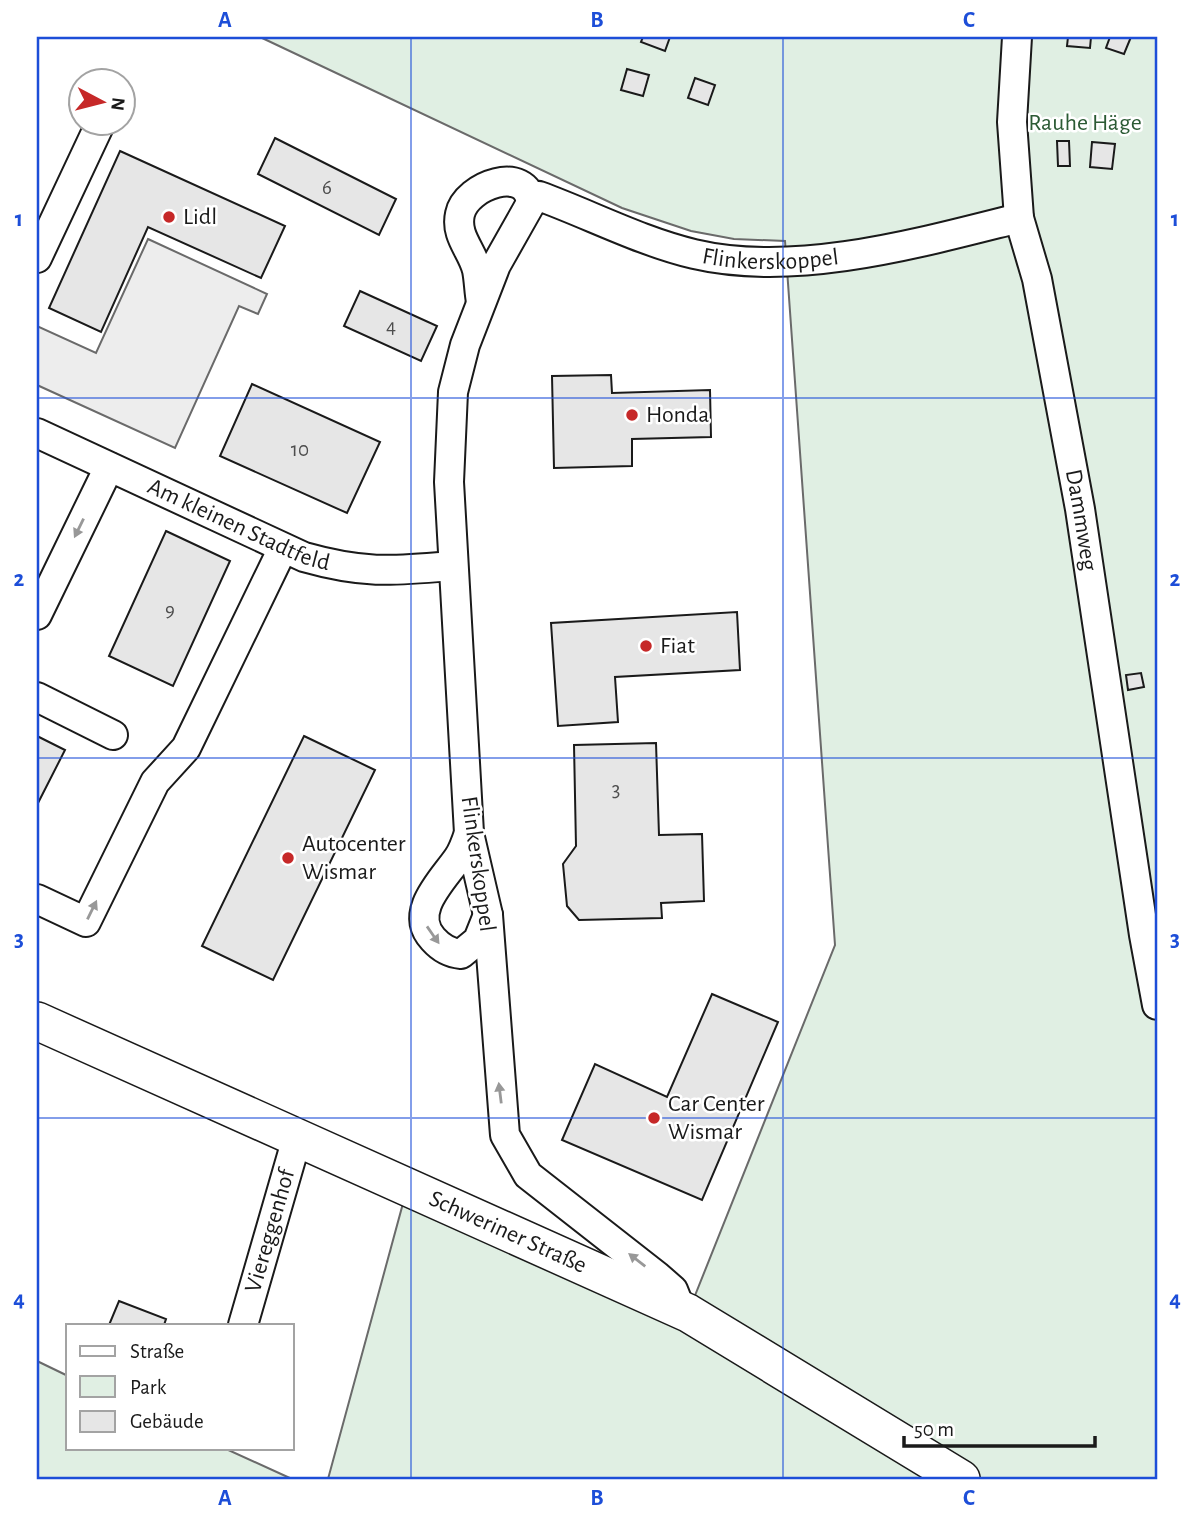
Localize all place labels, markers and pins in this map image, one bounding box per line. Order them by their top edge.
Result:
place label: Lidl [183,205,217,229]
marker: Lidl [161,209,177,225]
place label: Honda [646,403,709,427]
marker: Honda [624,407,640,423]
place label: Fiat [660,634,695,658]
marker: Fiat [638,638,654,654]
place label: Autocenter Wismar [302,832,406,884]
marker: Autocenter Wismar [280,850,296,866]
place label: Car Center Wismar [668,1092,765,1144]
marker: Car Center Wismar [646,1110,662,1126]

